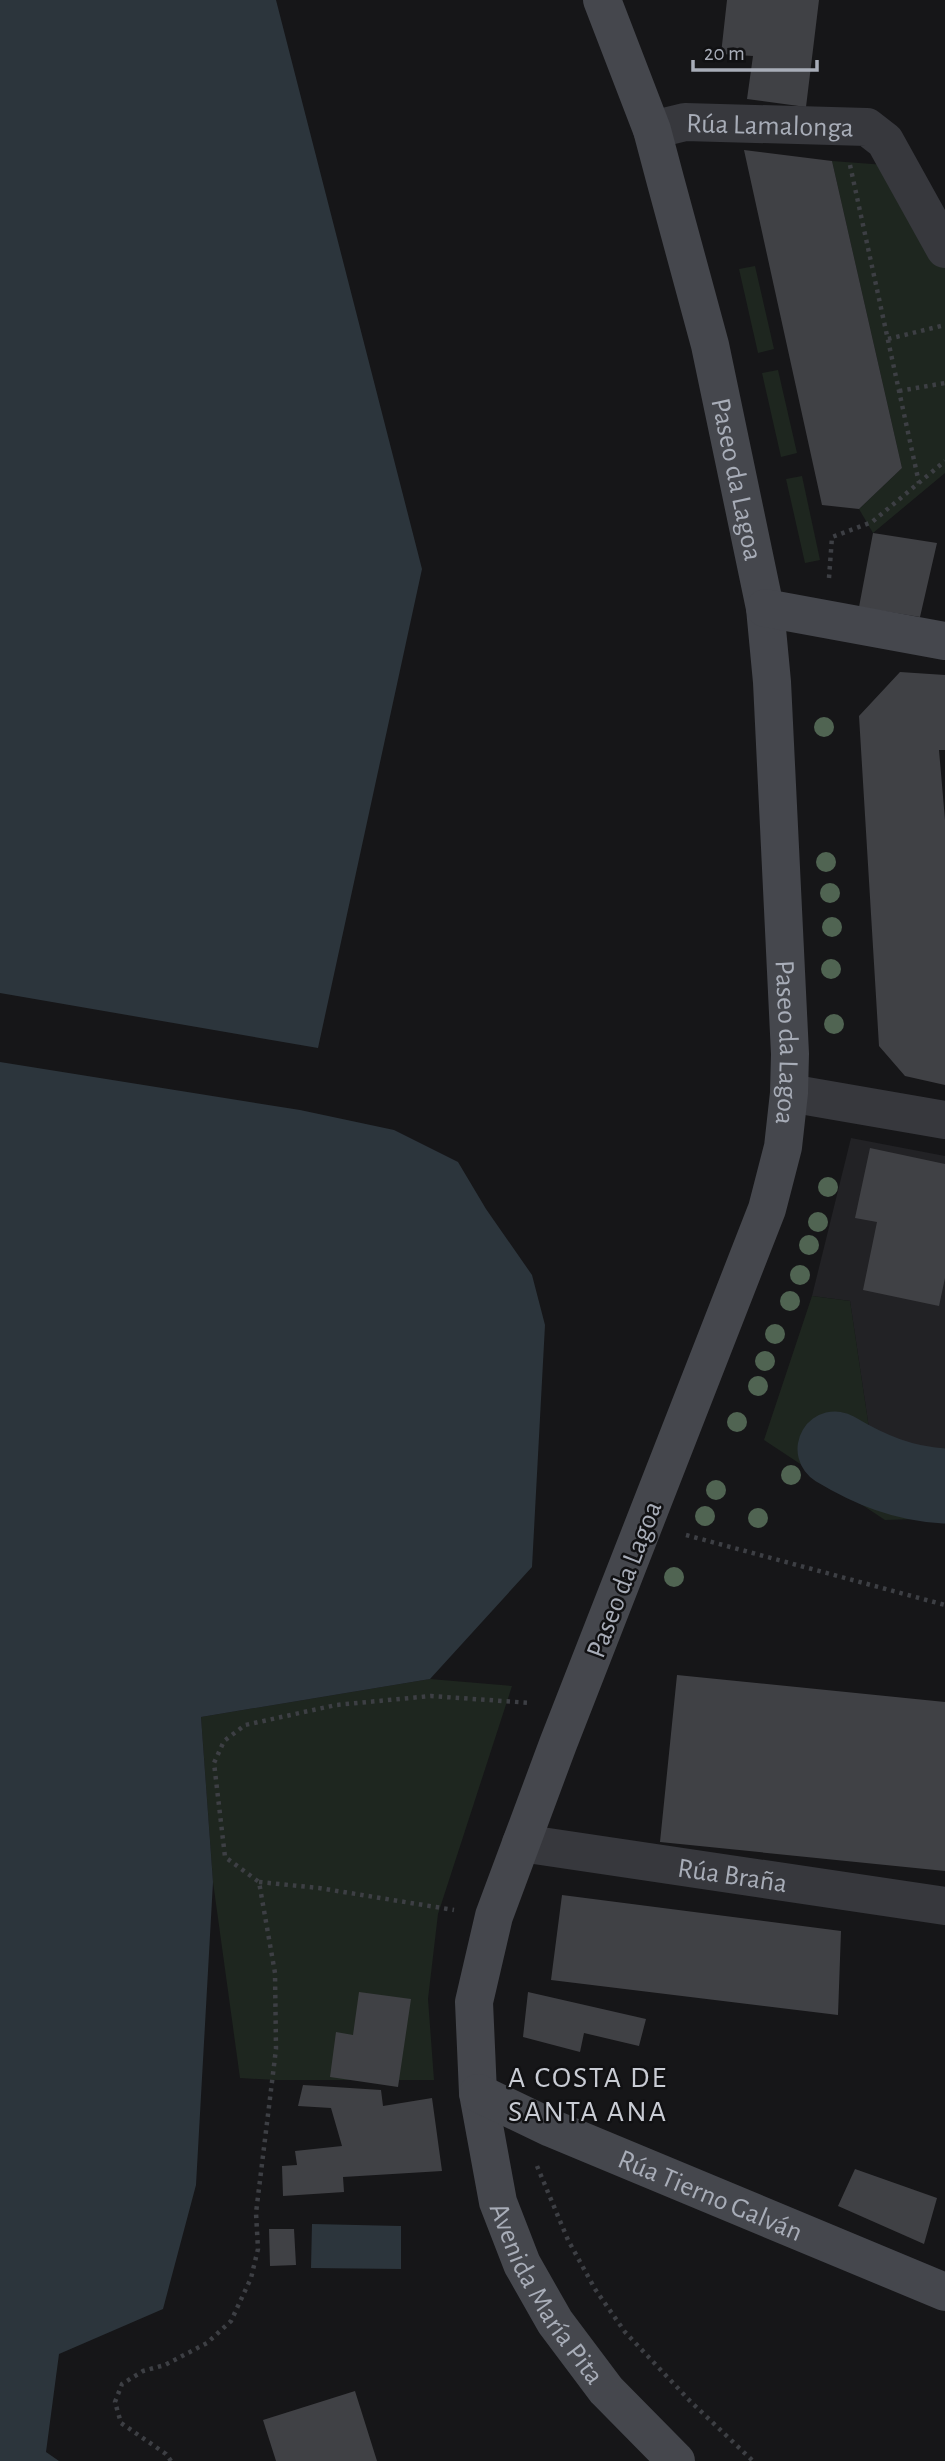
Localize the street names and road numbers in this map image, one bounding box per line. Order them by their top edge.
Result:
street label: Rúa Lamalonga [686,110,854,143]
street label: Paseo da Lagoa [705,396,767,563]
street label: Paseo da Lagoa [769,959,802,1126]
street label: Paseo da Lagoa [582,1497,668,1662]
street label: Rúa Braña [676,1854,789,1898]
street label: Rúa Tierno Galván [614,2146,806,2247]
street label: Avenida María Pita [484,2199,608,2390]

